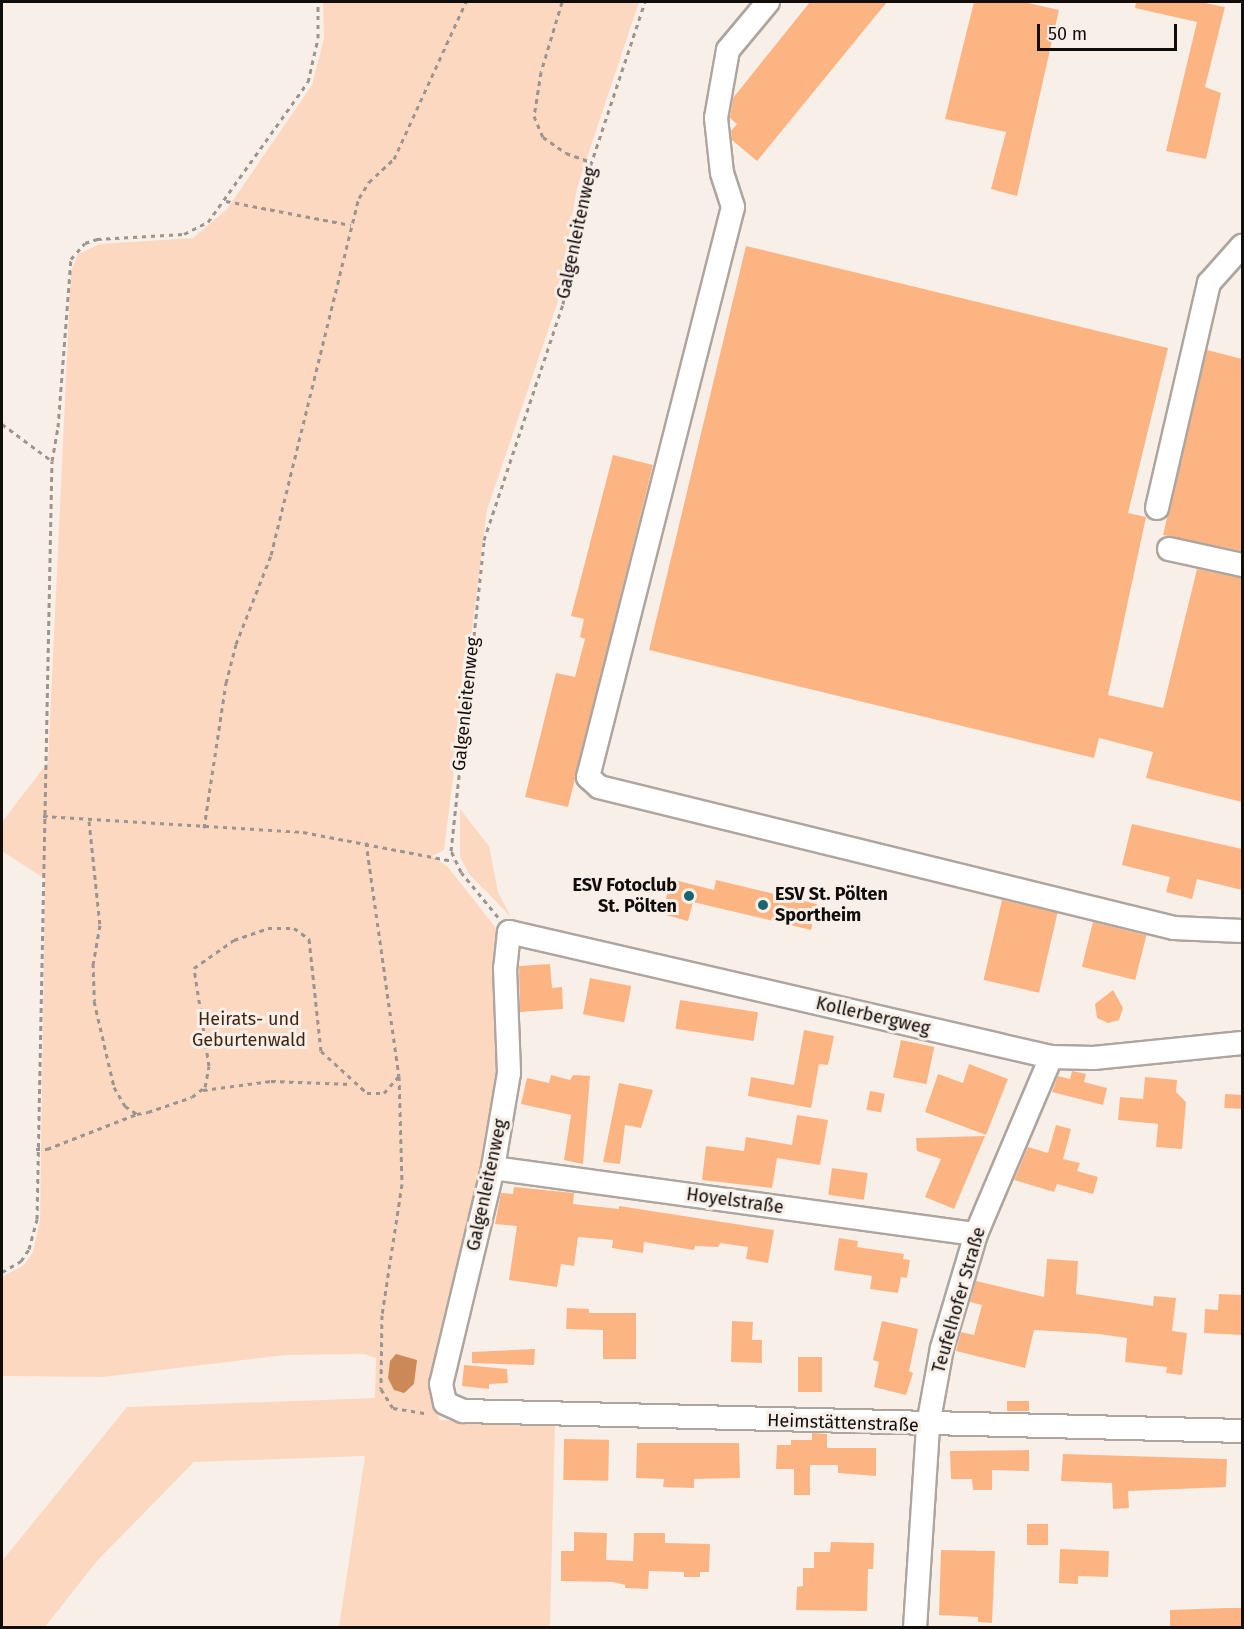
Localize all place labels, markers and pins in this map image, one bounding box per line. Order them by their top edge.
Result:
place label: ESV Fotoclub St. Pölten [572,875,677,918]
place label: ESV St. Pölten Sportheim [775,884,888,926]
marker: ESV Fotoclub St. Pölten [682,889,696,903]
marker: ESV St. Pölten Sportheim [756,898,770,912]

